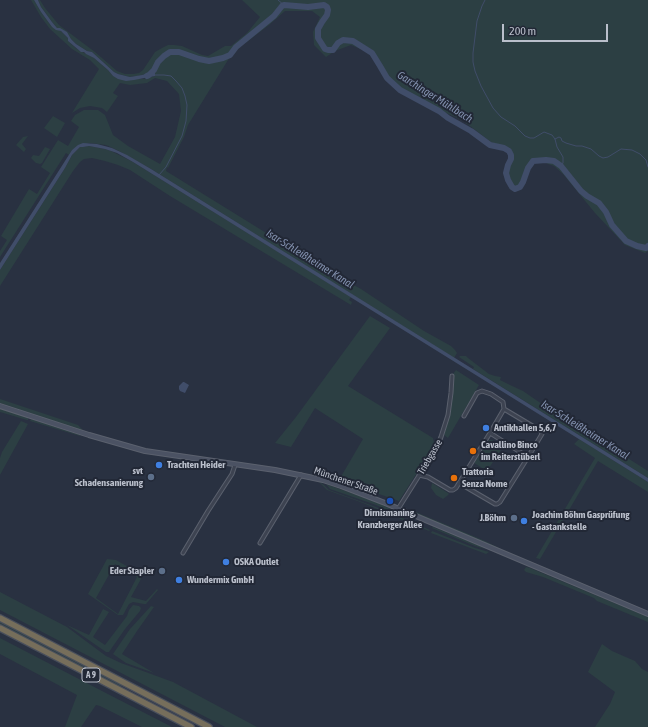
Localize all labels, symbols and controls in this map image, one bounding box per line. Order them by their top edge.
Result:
scale bar [504,16,610,42]
text: 200 m [509,24,536,38]
water label: Garchinger Mühlbach [395,68,475,126]
water label: Isar-Schleißheimer Kanal [263,227,357,291]
water label: Isar-Schleißheimer Kanal [538,398,632,462]
place label: Antikhallen 5,6,7 [494,422,556,434]
marker: Antikhallen 5,6,7 [481,423,491,433]
street label: Triebgasse [415,437,445,477]
place label: Cavallino Binco im Reiterstüberl [481,439,540,462]
marker: Cavallino Binco im Reiterstüberl [468,446,478,456]
place label: Trachten Heider [167,459,225,471]
marker: Trachten Heider [154,460,164,470]
street label: Münchener Straße [312,464,380,498]
place label: svt Schadensanierung [75,465,143,488]
place label: Trattoria Senza Nome [462,466,508,490]
marker: svt Schadensanierung [146,472,156,482]
marker: Trattoria Senza Nome [449,473,459,483]
marker: Dirnismaning, Kranzberger Allee [385,496,395,506]
place label: Dirnismaning, Kranzberger Allee [358,507,422,530]
place label: Joachim Böhm Gasprüfung - Gastankstelle [532,509,630,532]
place label: J.Böhm [480,512,506,524]
marker: J.Böhm [509,513,519,523]
marker: Joachim Böhm Gasprüfung - Gastankstelle [519,516,529,526]
place label: OSKA Outlet [234,556,279,568]
marker: OSKA Outlet [221,557,231,567]
place label: Eder Stapler [110,565,154,577]
marker: Eder Stapler [157,566,167,576]
place label: Wundermix GmbH [187,574,254,586]
marker: Wundermix GmbH [174,575,184,585]
road number: A 9 [82,668,100,682]

